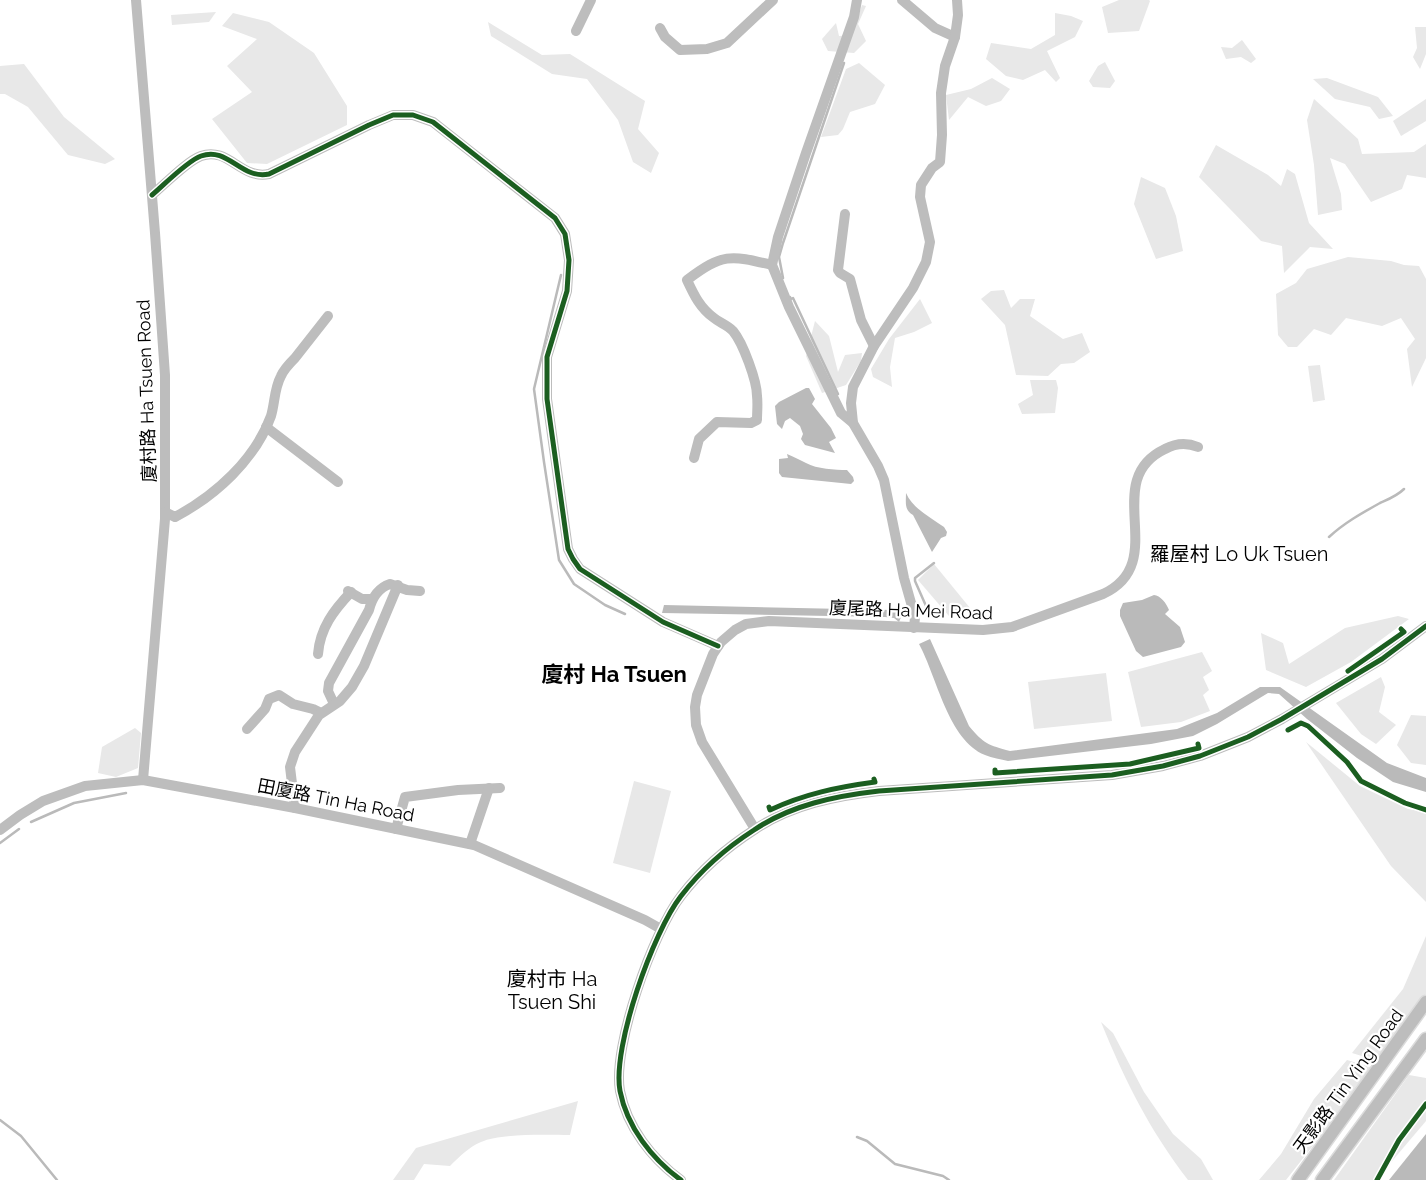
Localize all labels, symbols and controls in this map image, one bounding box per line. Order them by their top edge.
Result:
street label: 廈村路 Ha Tsuen Road [132,299,160,483]
district label: 羅屋村 Lo Uk Tsuen [1150,542,1328,566]
street label: 廈尾路 Ha Mei Road [829,597,993,623]
district label: 廈村 Ha Tsuen [541,661,687,687]
street label: 田廈路 Tin Ha Road [256,774,416,826]
district label: 廈村市 Ha Tsuen Shi [507,967,597,1014]
street label: 天影路 Tin Ying Road [1289,1005,1407,1157]

